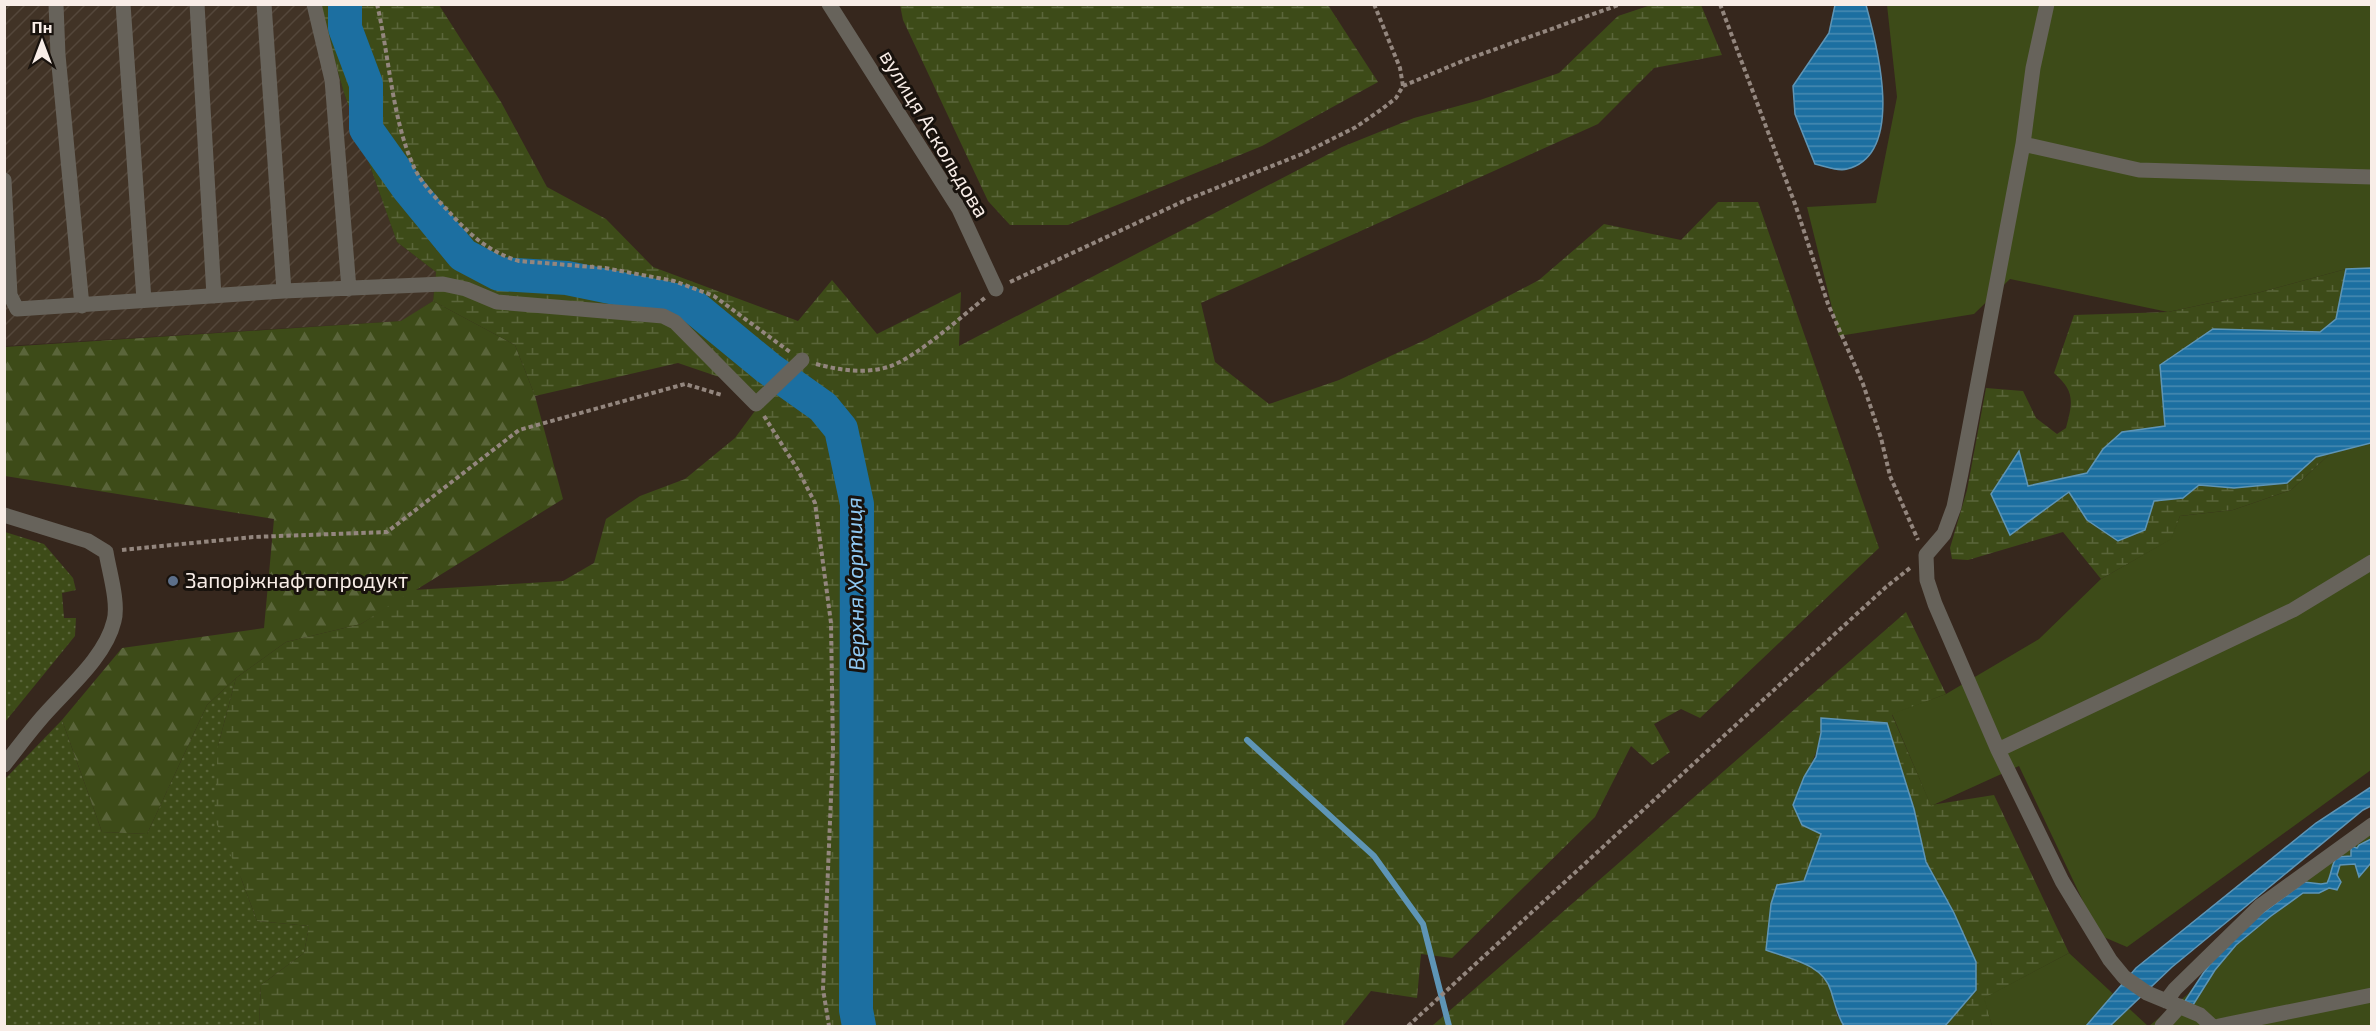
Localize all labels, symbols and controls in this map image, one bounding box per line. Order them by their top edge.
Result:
north arrow [12,12,72,72]
text: Пн [32,17,52,36]
street label: вулиця Аскольдова [875,45,995,222]
water label: Верхня Хортиця [839,497,869,671]
place label: Запоріжнафтопродукт [185,567,408,593]
marker: Запоріжнафтопродукт [166,574,180,588]

